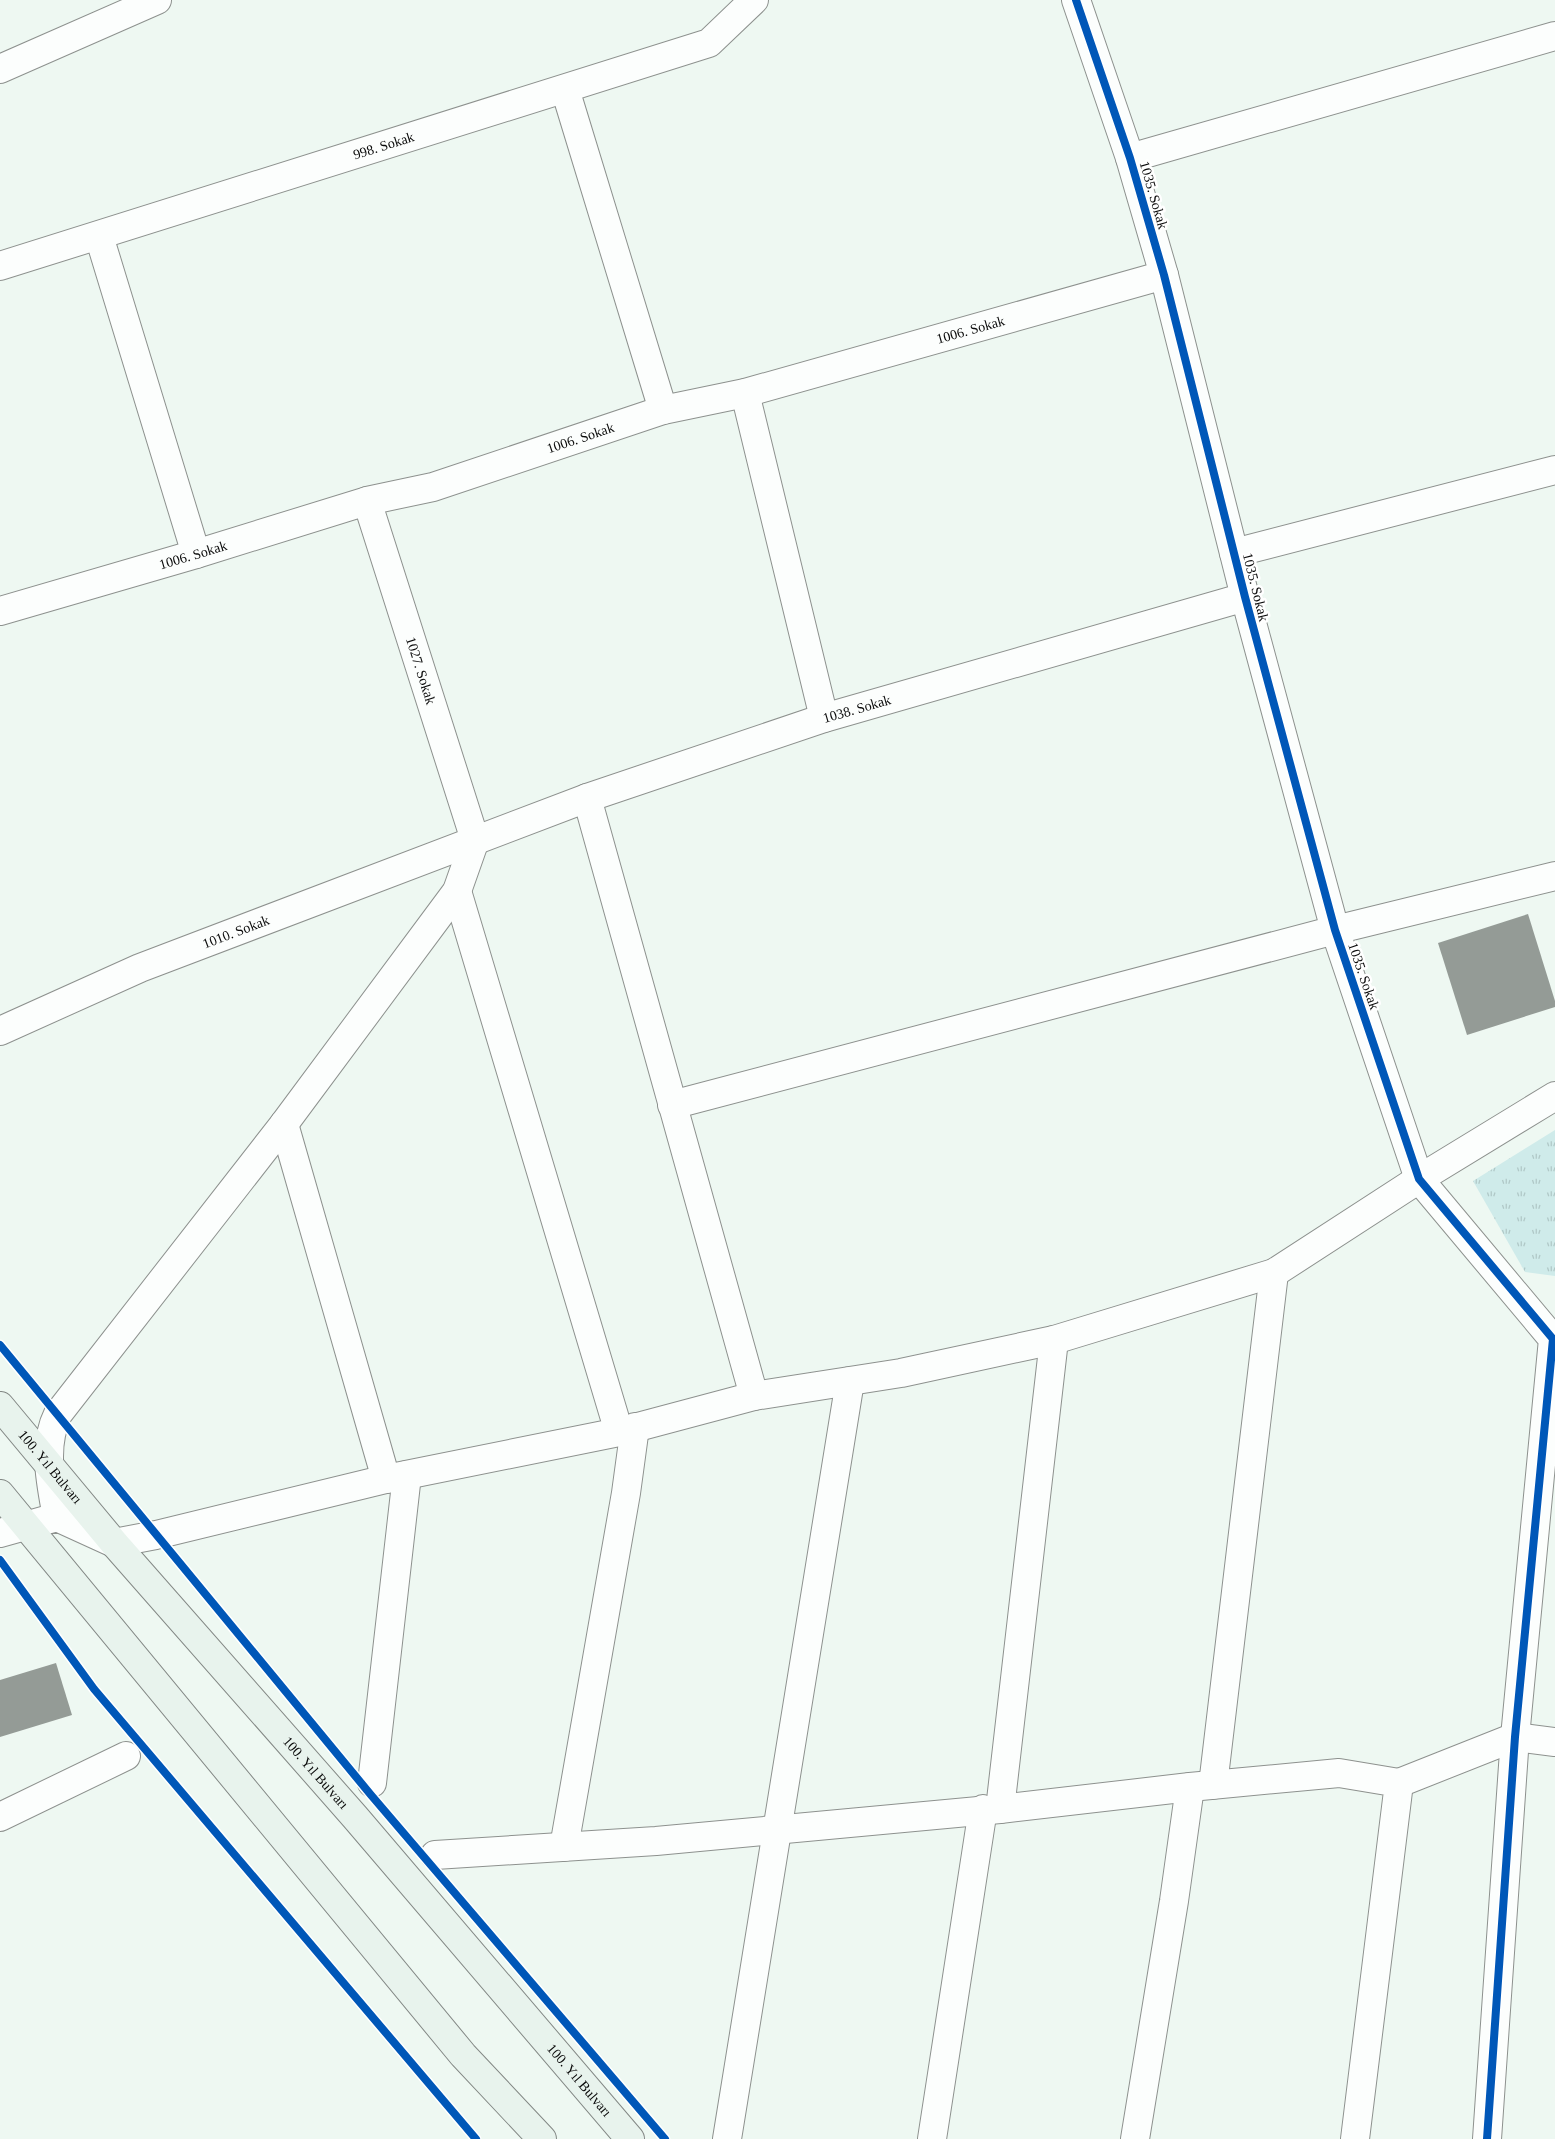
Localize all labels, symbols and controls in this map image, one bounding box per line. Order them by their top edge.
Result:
street label: 998. Sokak [351,129,416,162]
street label: 1035. Sokak [1137,159,1170,231]
street label: 1006. Sokak [935,313,1006,347]
street label: 1006. Sokak [545,420,616,456]
street label: 1006. Sokak [157,538,229,572]
street label: 1035. Sokak [1240,551,1271,623]
street label: 1027. Sokak [403,635,438,706]
street label: 1038. Sokak [821,692,893,726]
street label: 1010. Sokak [201,913,271,951]
street label: 1035. Sokak [1345,941,1382,1012]
street label: 100. Yıl Bulvarı [15,1427,85,1507]
street label: 100. Yıl Bulvarı [280,1734,351,1812]
street label: 100. Yıl Bulvarı [544,2041,615,2120]

